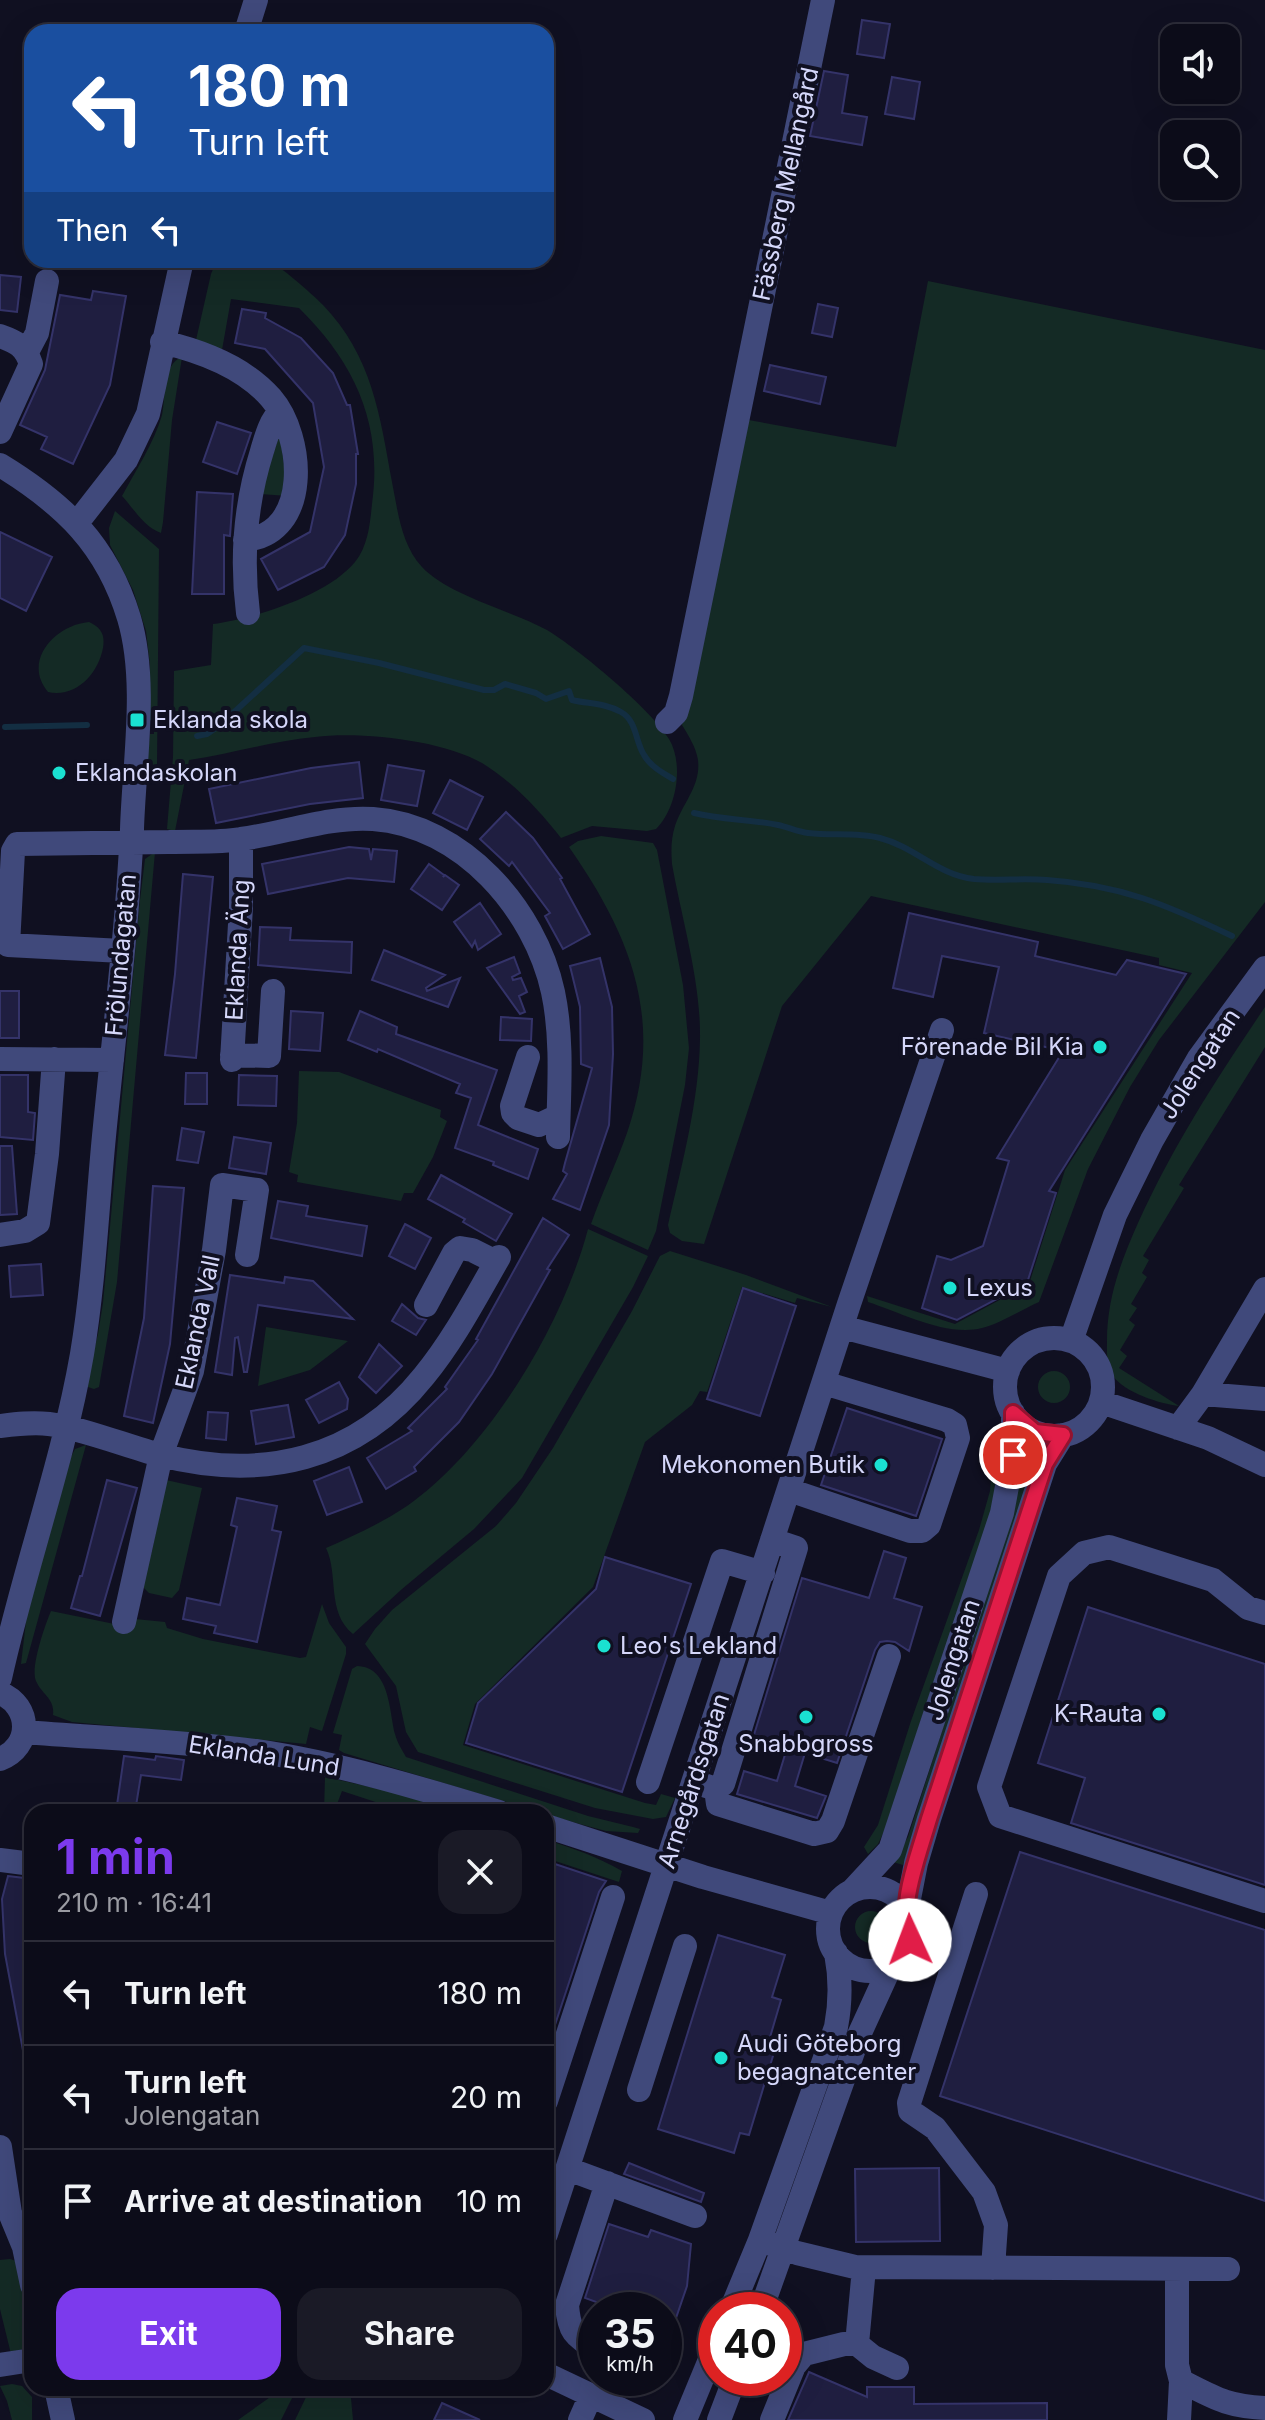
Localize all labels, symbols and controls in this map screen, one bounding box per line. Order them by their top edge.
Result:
map controls [1160,24,1240,200]
button: sound [1160,24,1240,104]
text: 180 m [188,52,351,120]
icon: left [56,56,160,160]
street label: Fässberg Mellangård [747,65,824,303]
text: Turn left [188,120,329,164]
button: search [1160,120,1240,200]
icon: left [144,208,188,252]
text: Then [56,212,128,248]
place label: Eklanda skola [153,705,308,734]
marker: Eklanda skola [128,711,146,729]
place label: Eklandaskolan [75,758,237,787]
marker: Eklandaskolan [50,764,68,782]
street label: Frölundagatan [99,873,142,1037]
street label: Eklanda Äng [219,879,256,1021]
street label: Jolengatan [1153,1003,1246,1124]
place label: Förenade Bil Kia [901,1032,1084,1061]
marker: Förenade Bil Kia [1091,1038,1109,1056]
street label: Eklanda Vall [169,1252,226,1392]
place label: Lexus [966,1273,1033,1302]
marker: Lexus [941,1279,959,1297]
pin [979,1421,1047,1489]
icon: arrive [991,1433,1035,1477]
place label: Mekonomen Butik [661,1450,865,1479]
marker: Mekonomen Butik [872,1456,890,1474]
street label: Jolengatan [919,1595,986,1724]
place label: Leo's Lekland [620,1631,777,1660]
marker: Leo's Lekland [595,1637,613,1655]
street label: Arnegårdsgatan [652,1690,735,1872]
place label: K-Rauta [1054,1699,1143,1728]
marker: K-Rauta [1150,1705,1168,1723]
marker: Snabbgross [797,1708,815,1726]
street label: Eklanda Lund [186,1729,342,1782]
place label: Snabbgross [738,1729,874,1758]
text: 1 min [56,1827,175,1886]
button: close [438,1830,522,1914]
text: 210 m · 16:41 [56,1887,212,1918]
position arrow [868,1898,952,1982]
icon: left [56,1971,100,2015]
text: Turn left [124,1975,246,2011]
text: 180 m [438,1975,522,2011]
place label: Audi Göteborg begagnatcenter [737,2029,916,2086]
marker: Audi Göteborg begagnatcenter [712,2049,730,2067]
text: Turn left [124,2064,246,2100]
icon: left [56,2075,100,2119]
text: 20 m [450,2079,522,2115]
text: Jolengatan [124,2100,260,2131]
icon: arrive [56,2179,100,2223]
text: Arrive at destination [124,2183,422,2219]
text: 10 m [456,2183,522,2219]
button: Exit [56,2288,281,2380]
button: Share [297,2288,522,2380]
speed limit sign: 40 [698,2292,802,2396]
text: 35 [604,2309,656,2358]
text: km/h [606,2352,654,2376]

